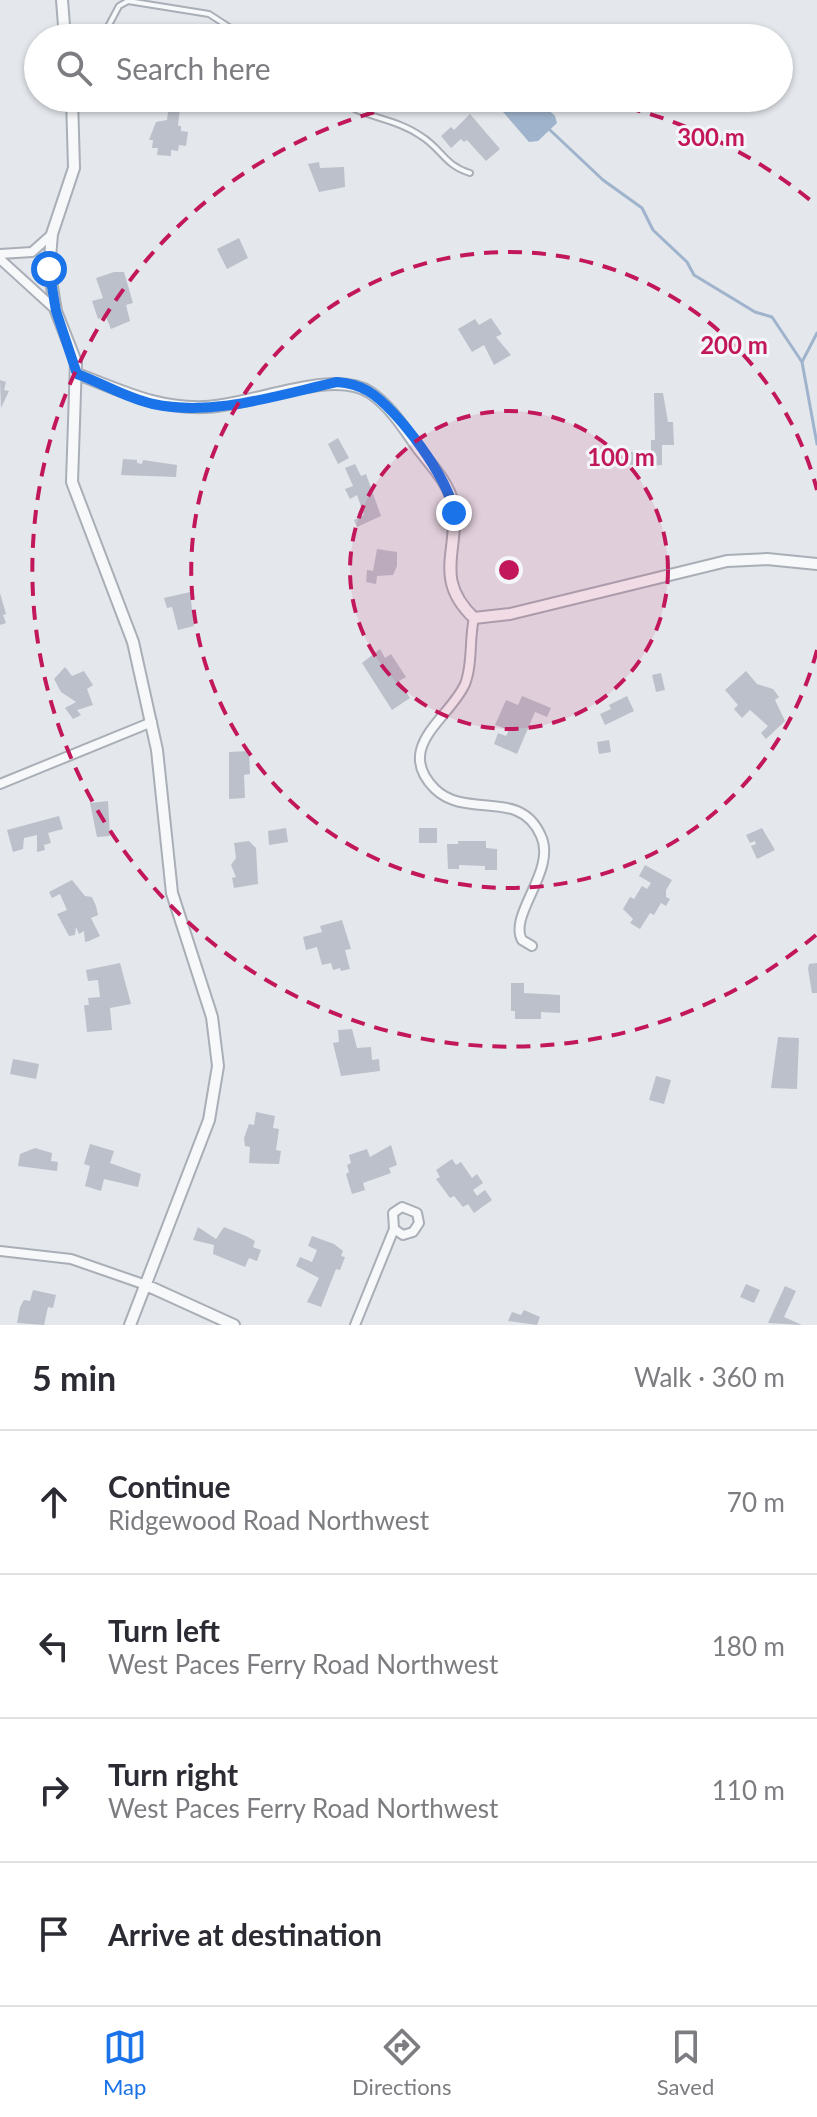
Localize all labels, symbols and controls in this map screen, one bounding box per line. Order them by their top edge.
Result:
search box [24,24,793,112]
icon: search [52,46,96,90]
text: Search here [116,50,271,86]
text: 300 m [677,122,745,151]
route start [31,251,67,287]
text: 200 m [700,330,768,359]
text: 100 m [587,442,655,471]
route end [436,495,472,531]
centre of rings [495,556,523,584]
text: 5 min [32,1357,116,1398]
text: Walk · 360 m [634,1361,785,1393]
text: Continue [108,1468,231,1504]
icon: ahead [32,1480,76,1524]
text: 70 m [727,1486,785,1518]
text: Ridgewood Road Northwest [108,1504,429,1536]
text: Turn left [108,1612,220,1648]
icon: left [32,1624,76,1668]
text: 180 m [712,1630,785,1662]
text: West Paces Ferry Road Northwest [108,1648,498,1680]
text: Turn right [108,1756,238,1792]
icon: right [32,1768,76,1812]
text: 110 m [712,1774,785,1806]
text: West Paces Ferry Road Northwest [108,1792,498,1824]
icon: arrive [32,1912,76,1956]
text: Arrive at destination [108,1916,382,1952]
tab: Map [103,2025,147,2100]
tab: Directions [352,2025,451,2100]
tab: Saved [657,2025,714,2100]

